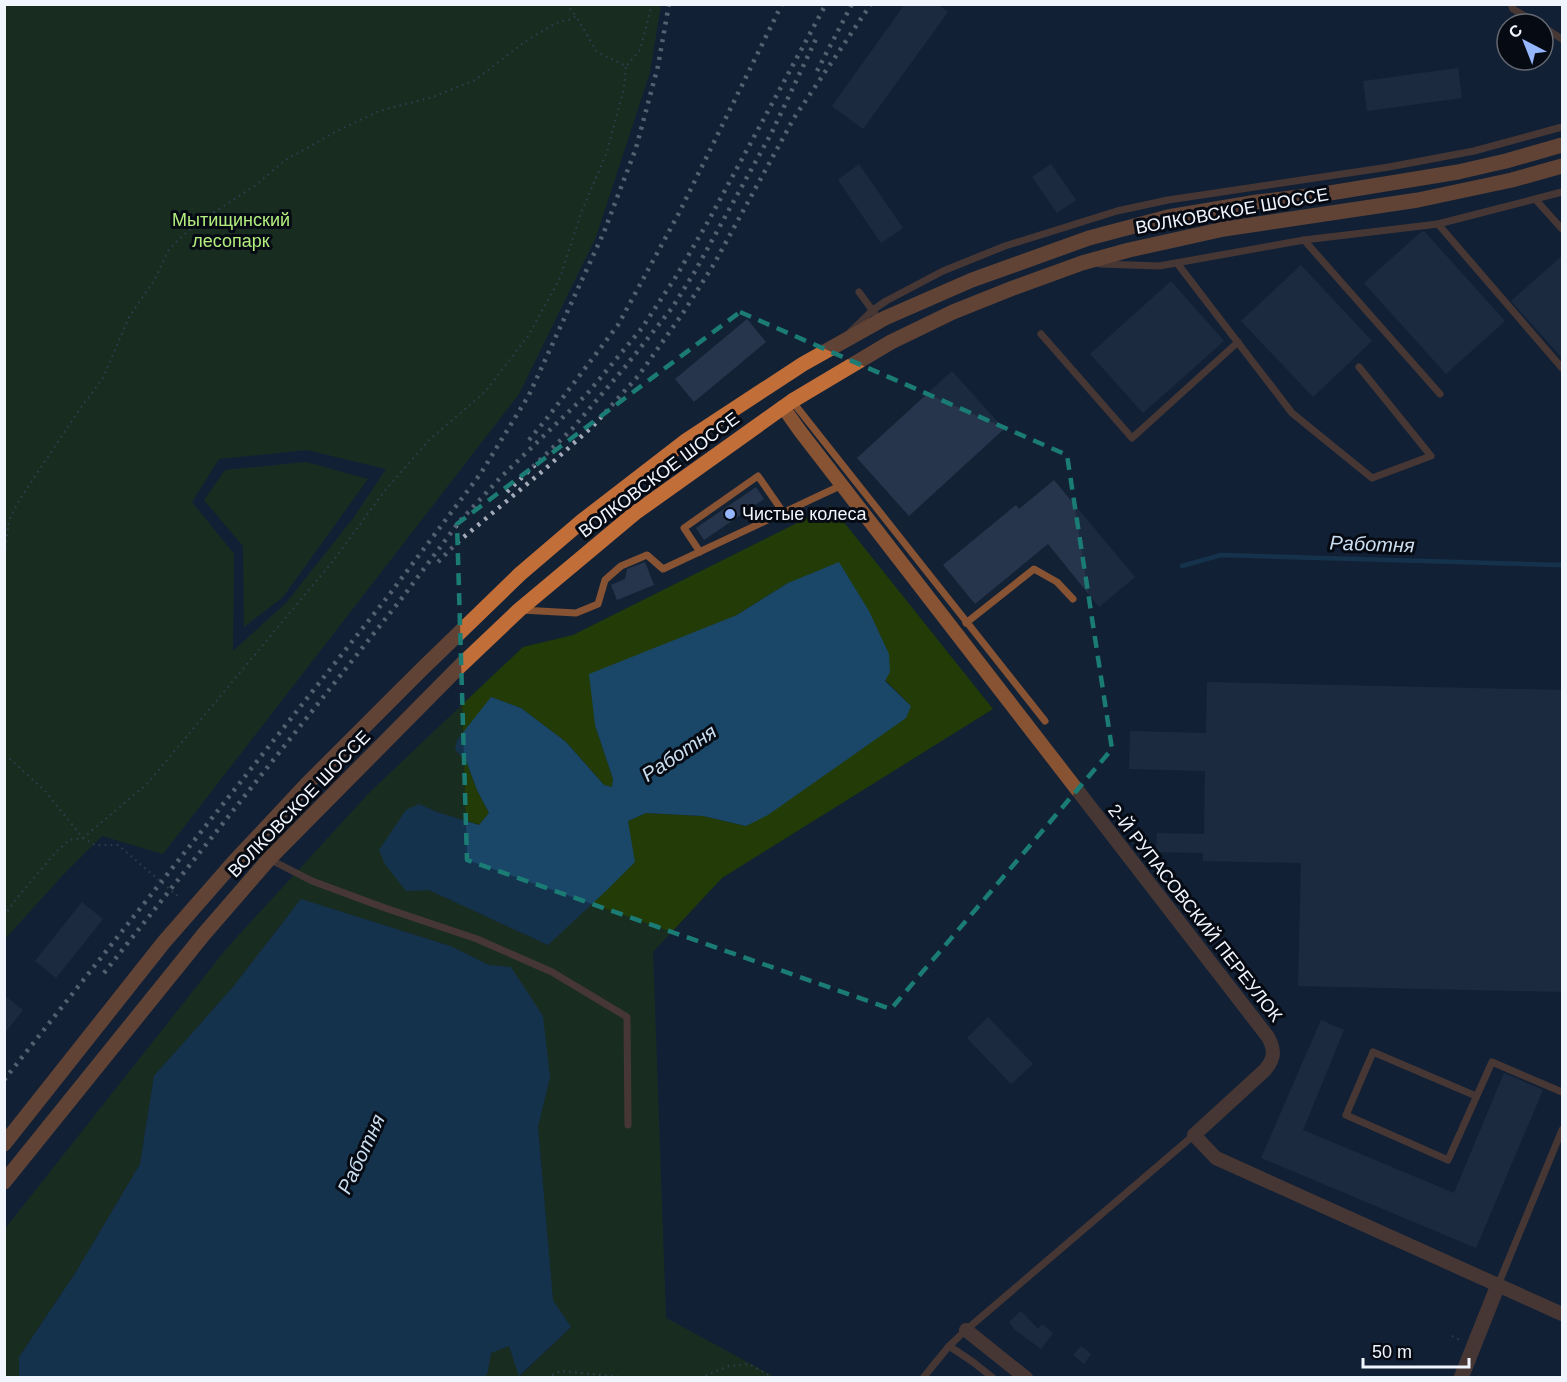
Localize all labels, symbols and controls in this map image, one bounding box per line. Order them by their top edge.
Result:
north arrow [1495,12,1555,72]
text: С [1505,21,1526,41]
street label: ВОЛКОВСКОЕ ШОССЕ [1134,184,1330,238]
park label: Мытищинский лесопарк [172,210,290,251]
street label: ВОЛКОВСКОЕ ШОССЕ [575,408,743,542]
place label: Чистые колеса [742,504,867,524]
marker: Чистые колеса [723,507,737,521]
water label: Работня [1329,532,1415,556]
water label: Работня [638,720,721,786]
street label: ВОЛКОВСКОЕ ШОССЕ [224,727,374,881]
street label: 2-Й РУПАСОВСКИЙ ПЕРЕУЛОК [1104,800,1287,1026]
water label: Работня [333,1110,389,1197]
scale bar [1363,1331,1470,1369]
text: 50 m [1372,1342,1412,1362]

